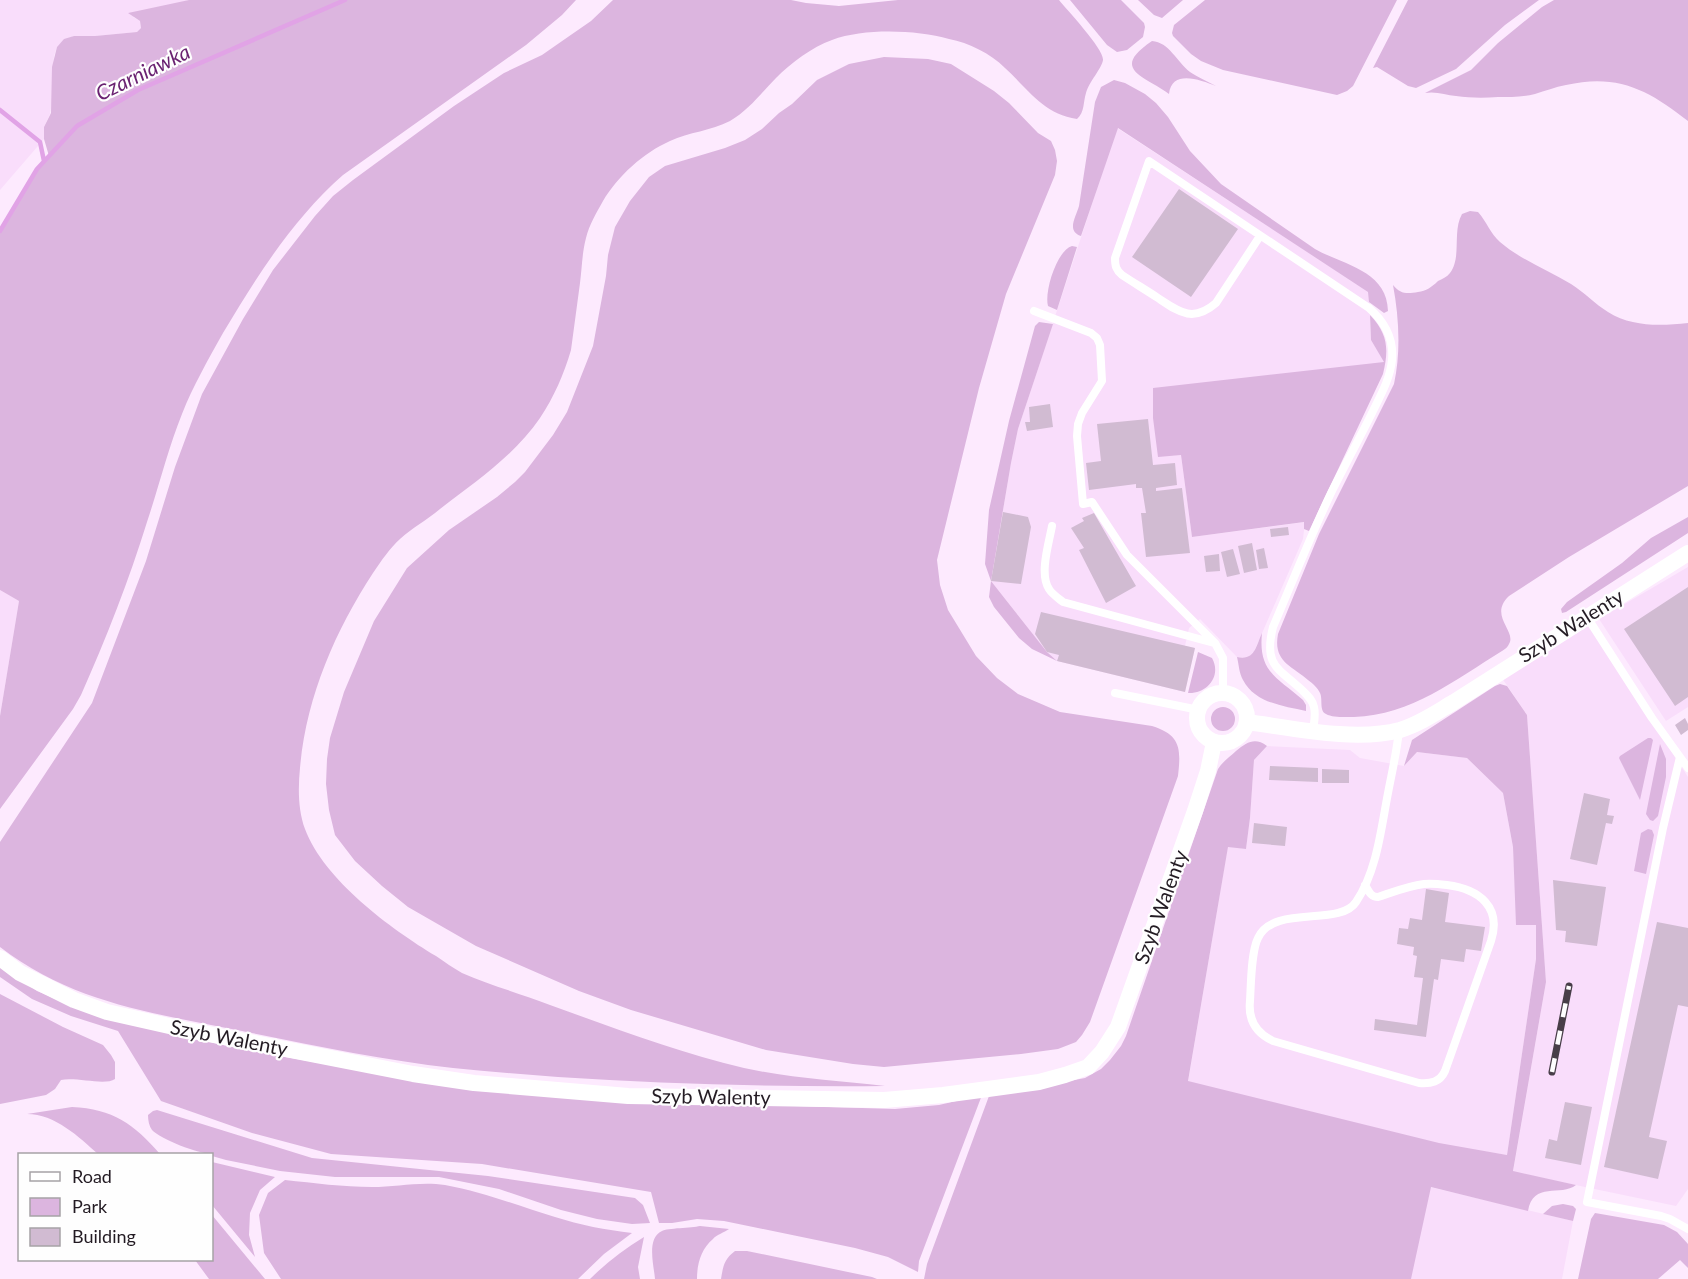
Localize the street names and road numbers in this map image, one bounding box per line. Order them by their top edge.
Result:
street label: Szyb Walenty [1514,583,1628,667]
street label: Szyb Walenty [1128,846,1192,967]
street label: Szyb Walenty [168,1014,291,1060]
street label: Szyb Walenty [651,1083,772,1109]

